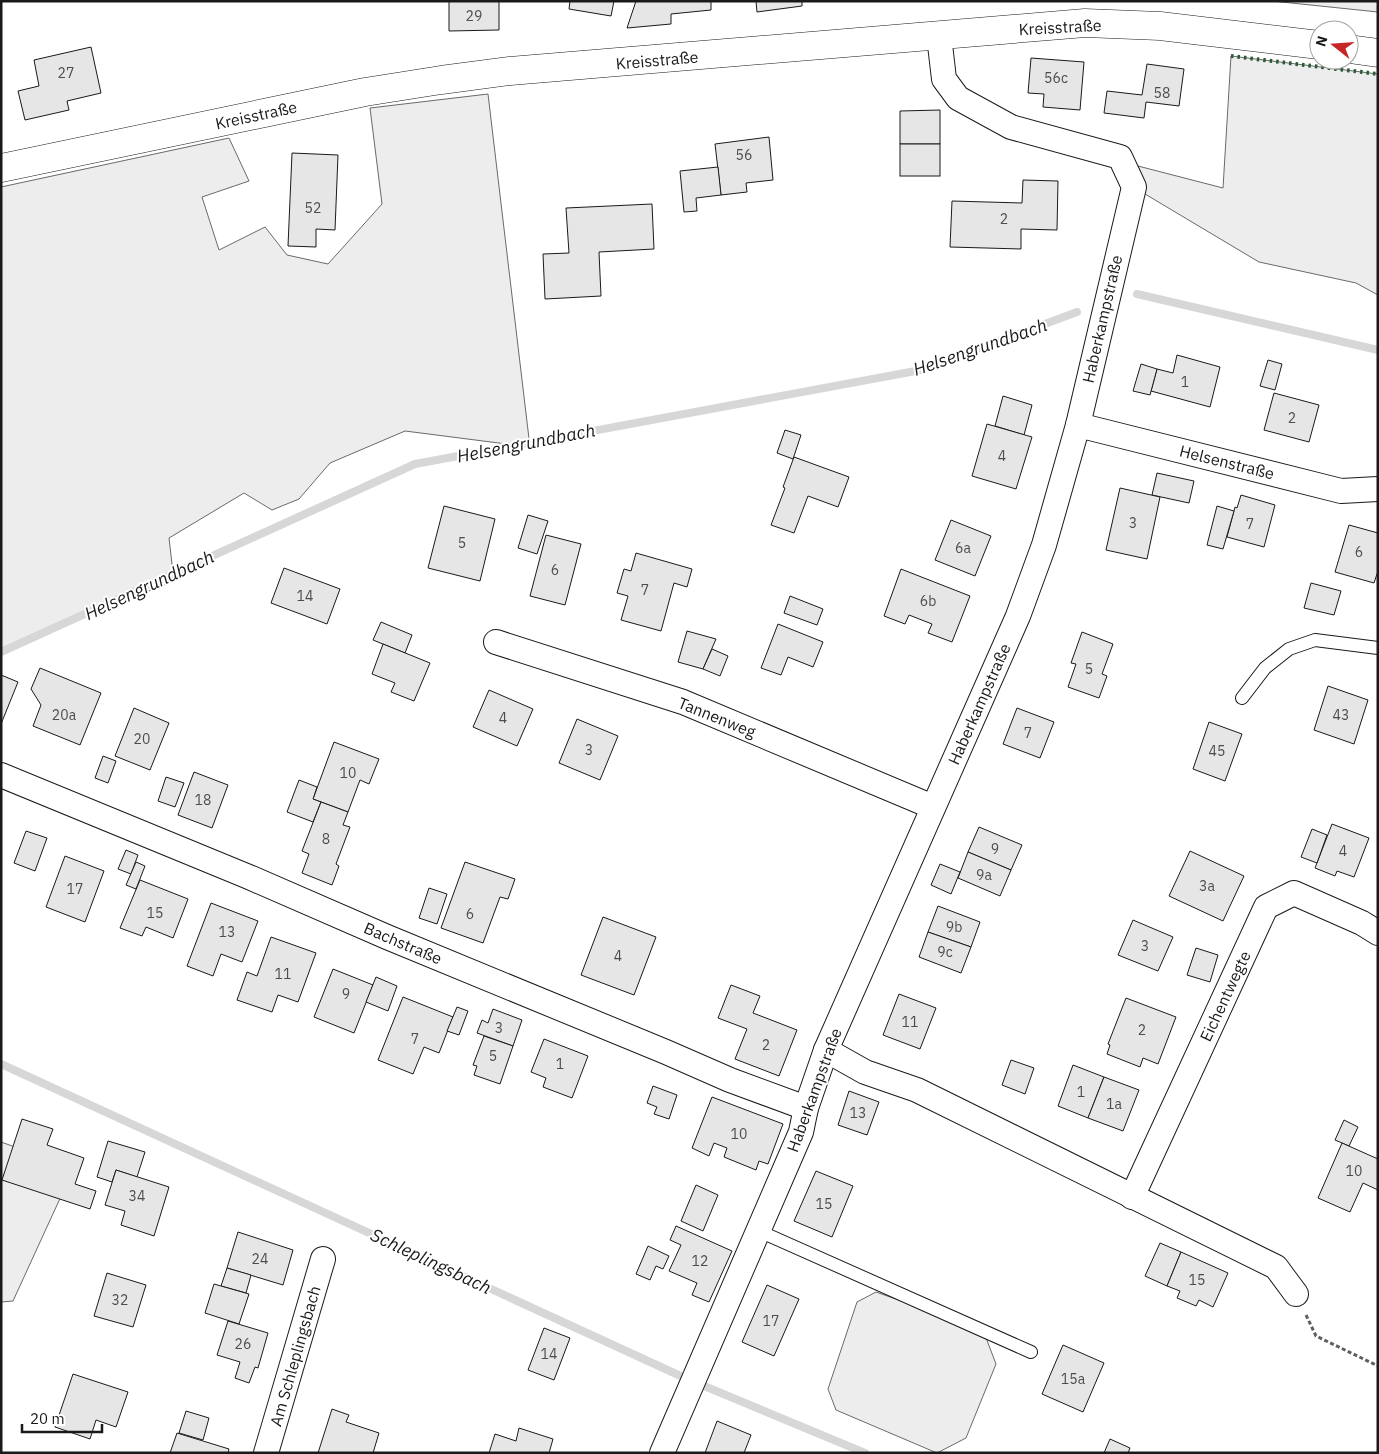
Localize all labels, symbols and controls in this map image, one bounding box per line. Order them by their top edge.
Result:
house number: 29 [466,7,482,25]
street label: Kreisstraße [1018,15,1102,39]
north arrow [1309,20,1359,70]
text: N [1311,34,1332,49]
street label: Kreisstraße [615,46,699,74]
house number: 27 [58,64,74,82]
house number: 56c [1044,69,1068,87]
house number: 58 [1154,84,1170,102]
street label: Kreisstraße [213,97,299,133]
house number: 56 [736,146,752,164]
house number: 52 [305,199,321,217]
house number: 2 [1000,210,1008,228]
street label: Haberkampstraße [1078,253,1126,385]
water label: Helsengrundbach [910,313,1050,381]
house number: 1 [1181,373,1189,391]
house number: 2 [1288,409,1296,427]
water label: Helsengrundbach [455,418,597,468]
street label: Helsenstraße [1178,441,1277,483]
house number: 4 [998,447,1006,465]
house number: 3 [1129,514,1137,532]
house number: 7 [1246,515,1254,533]
house number: 5 [458,534,466,552]
house number: 6a [955,539,971,557]
house number: 6 [1355,543,1363,561]
water label: Helsengrundbach [81,545,217,625]
house number: 6 [551,561,559,579]
house number: 7 [641,581,649,599]
house number: 14 [297,587,313,605]
house number: 6b [920,592,936,610]
street label: Haberkampstraße [943,640,1015,768]
house number: 5 [1085,660,1093,678]
street label: Tannenweg [675,692,759,742]
house number: 20a [52,706,77,724]
house number: 43 [1333,706,1349,724]
house number: 4 [499,709,507,727]
house number: 7 [1024,724,1032,742]
house number: 20 [134,730,150,748]
house number: 3 [585,741,593,759]
house number: 45 [1209,742,1225,760]
house number: 10 [340,764,356,782]
house number: 18 [195,791,211,809]
house number: 8 [322,830,330,848]
house number: 9 [991,840,999,858]
house number: 4 [1339,842,1347,860]
house number: 9a [976,866,992,884]
house number: 3a [1199,877,1215,895]
house number: 17 [67,880,83,898]
house number: 15 [147,904,163,922]
house number: 6 [466,905,474,923]
street label: Bachstraße [361,918,445,968]
house number: 9b [946,918,962,936]
house number: 13 [219,923,235,941]
house number: 3 [1141,937,1149,955]
house number: 9c [937,943,953,961]
house number: 4 [614,947,622,965]
street label: Eichentwegte [1195,947,1255,1045]
house number: 11 [275,965,291,983]
house number: 9 [342,985,350,1003]
house number: 11 [902,1013,918,1031]
house number: 3 [495,1019,503,1037]
house number: 2 [1138,1021,1146,1039]
street label: Haberkampstraße [782,1025,846,1155]
house number: 7 [411,1030,419,1048]
house number: 2 [762,1036,770,1054]
house number: 5 [489,1047,497,1065]
house number: 1 [556,1055,564,1073]
house number: 1 [1077,1083,1085,1101]
house number: 1a [1106,1095,1122,1113]
house number: 13 [850,1104,866,1122]
house number: 10 [731,1125,747,1143]
house number: 10 [1346,1162,1362,1180]
house number: 34 [129,1187,145,1205]
house number: 15 [816,1195,832,1213]
water label: Schleplingsbach [367,1223,495,1299]
house number: 24 [252,1250,268,1268]
house number: 12 [692,1252,708,1270]
house number: 15 [1189,1271,1205,1289]
street label: Am Schleplingsbach [265,1283,325,1429]
house number: 32 [112,1291,128,1309]
house number: 17 [763,1312,779,1330]
house number: 26 [235,1335,251,1353]
house number: 14 [541,1345,557,1363]
house number: 15a [1061,1370,1086,1388]
scale bar [22,1402,102,1434]
text: 20 m [30,1409,65,1428]

